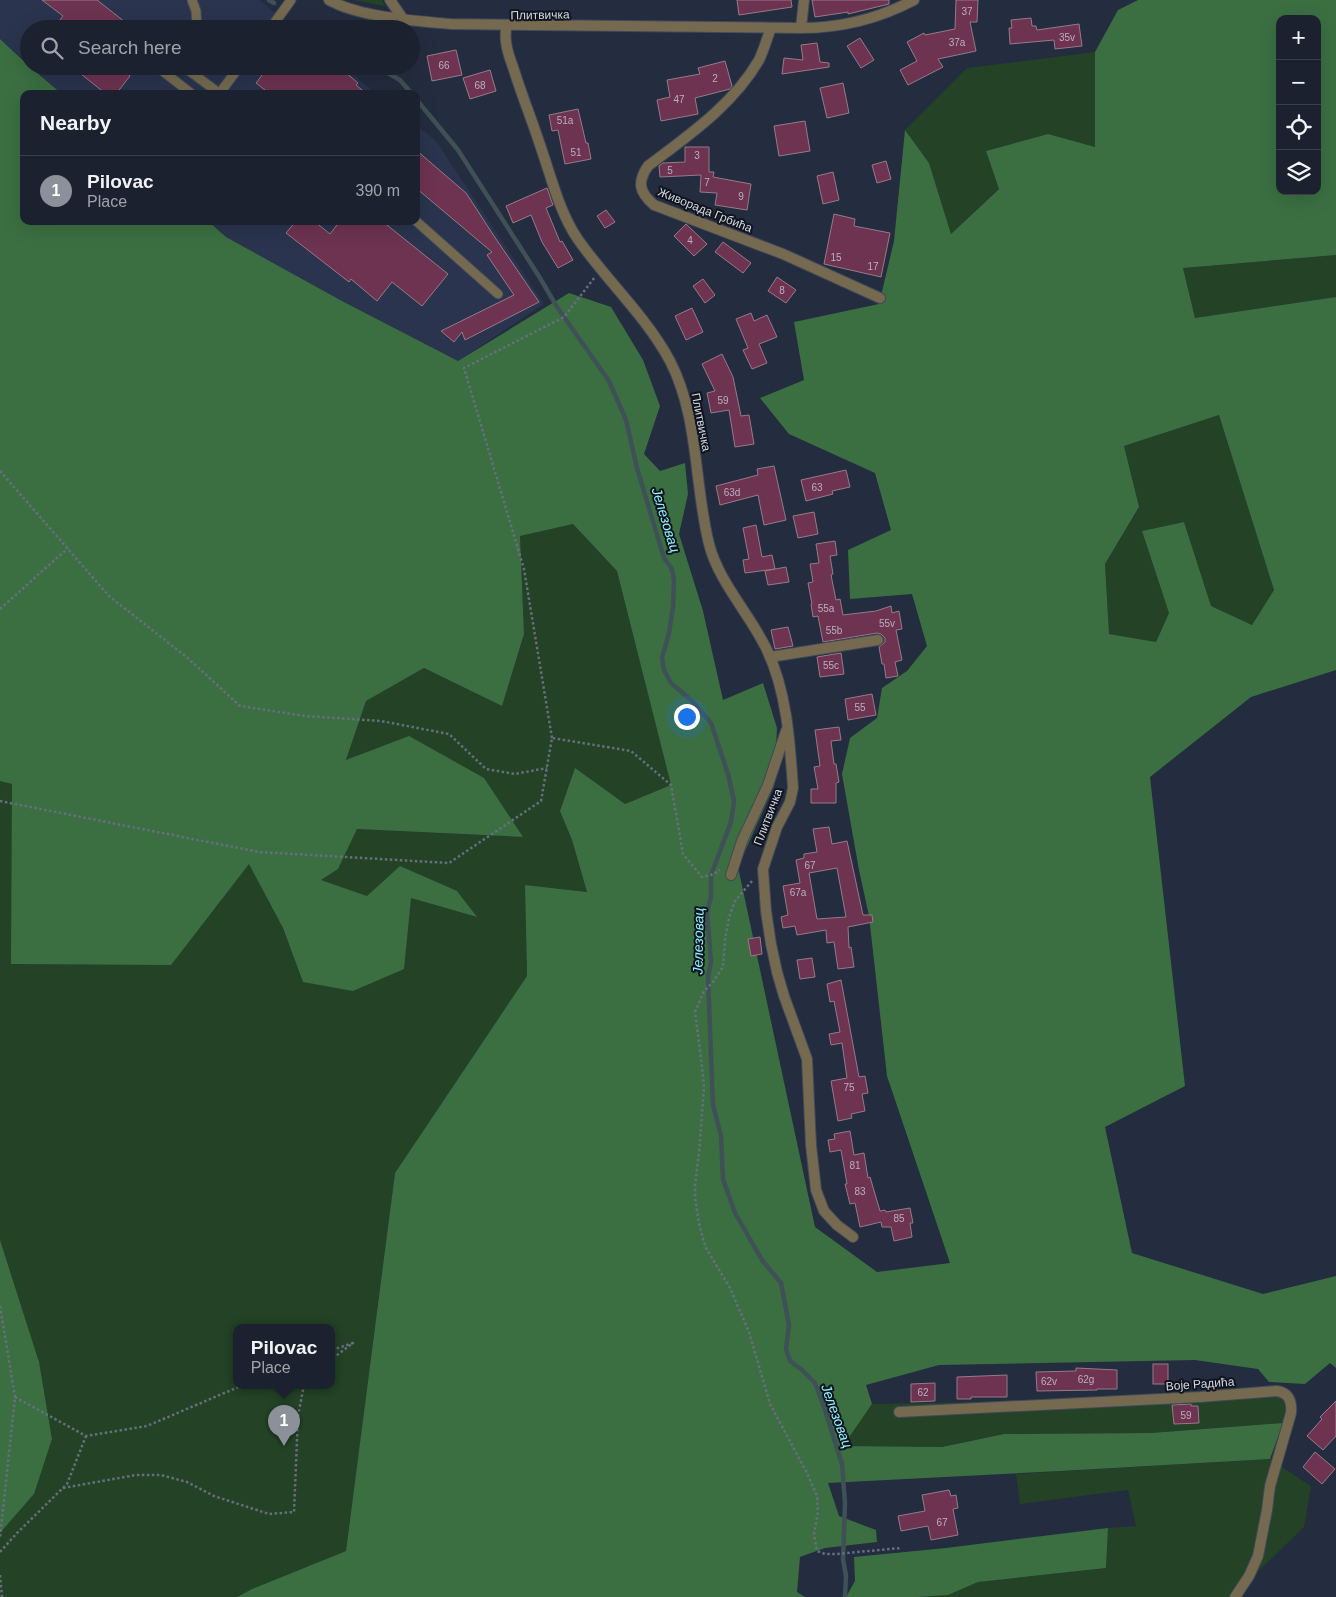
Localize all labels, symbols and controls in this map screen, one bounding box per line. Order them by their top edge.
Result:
house number: 37 [961,6,973,17]
street label: Плитвичка [510,7,570,23]
map controls [1276,15,1321,195]
button: + [1276,15,1321,60]
search box [20,20,420,75]
house number: 35v [1059,32,1075,43]
icon: search [38,34,66,62]
text: Search here [78,37,182,58]
house number: 37a [949,37,966,48]
house number: 66 [438,60,450,71]
button: − [1276,60,1321,105]
house number: 2 [712,73,718,84]
house number: 68 [474,80,486,91]
house number: 47 [673,94,685,105]
button: locate [1276,105,1321,150]
text: Nearby [40,111,111,134]
house number: 51a [557,115,574,126]
house number: 51 [570,147,582,158]
house number: 3 [694,150,700,161]
button: layers [1276,150,1321,195]
house number: 5 [667,165,673,176]
text: Pilovac [87,171,154,192]
house number: 7 [704,177,710,188]
text: 1 [52,182,60,199]
text: 390 m [356,182,400,199]
street label: Живорада Грбића [656,185,755,235]
house number: 9 [738,191,744,202]
text: Place [87,193,127,210]
house number: 4 [687,235,693,246]
house number: 15 [830,252,842,263]
house number: 17 [867,261,879,272]
house number: 8 [779,285,785,296]
street label: Плитвичка [688,392,714,453]
house number: 59 [717,395,729,406]
house number: 63 [811,482,823,493]
water label: Јелезовац [648,485,683,554]
house number: 63d [724,487,740,498]
house number: 55a [818,603,835,614]
house number: 55v [879,618,895,629]
house number: 55b [826,625,843,636]
house number: 55c [823,660,839,671]
house number: 55 [854,702,866,713]
your location [674,704,700,730]
street label: Плитвичка [751,786,785,847]
house number: 67 [804,860,816,871]
house number: 67a [790,887,807,898]
water label: Јелезовац [689,907,707,976]
house number: 75 [843,1082,855,1093]
house number: 81 [849,1160,861,1171]
house number: 83 [854,1186,866,1197]
house number: 85 [893,1213,905,1224]
popup [233,1324,335,1389]
text: Pilovac [251,1337,317,1358]
text: Place [251,1359,291,1376]
house number: 62g [1078,1374,1094,1385]
street label: Воје Радића [1165,1375,1235,1393]
house number: 62v [1041,1376,1057,1387]
water label: Јелезовац [818,1381,856,1450]
house number: 62 [917,1387,929,1398]
pin: 1 [268,1405,300,1446]
house number: 59 [1180,1410,1192,1421]
house number: 67 [936,1517,948,1528]

